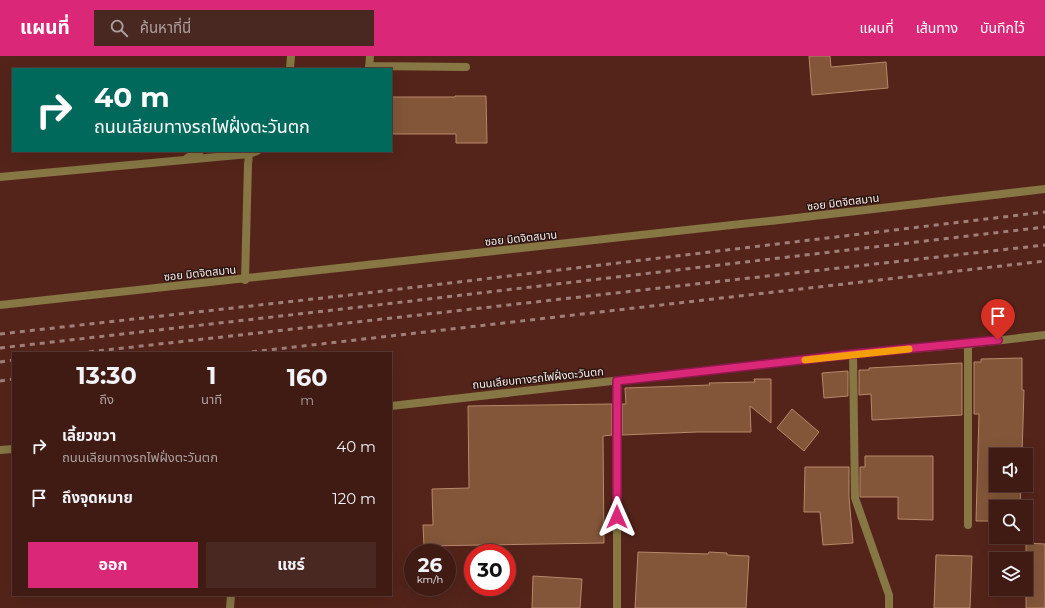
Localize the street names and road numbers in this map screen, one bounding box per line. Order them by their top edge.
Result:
street label: ซอย มิตจิตสมาน [806,191,880,213]
street label: ซอย มิตจิตสมาน [484,227,558,249]
street label: ซอย มิตจิตสมาน [163,262,237,284]
street label: ถนนเลียบทางรถไฟฝั่งตะวันตก [472,364,604,392]

